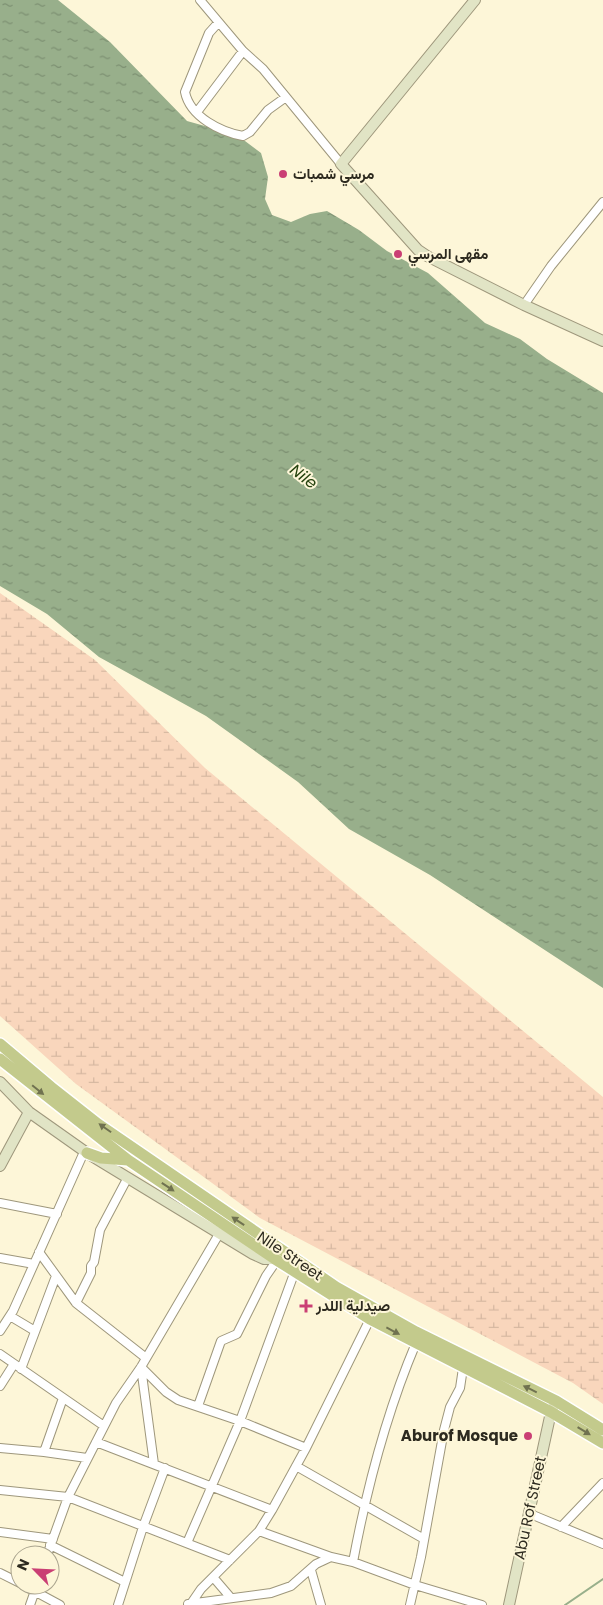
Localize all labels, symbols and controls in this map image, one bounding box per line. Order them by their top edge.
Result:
place label: مرسي شمبات [293,163,374,187]
marker: مرسي شمبات [277,168,289,180]
place label: مقهى المرسي [408,243,488,267]
marker: مقهى المرسي [392,248,404,260]
water label: Nile [285,458,322,494]
one-way arrow [31,1084,44,1095]
one-way arrow [98,1123,111,1133]
one-way arrow [161,1182,175,1192]
one-way arrow [231,1216,245,1226]
street label: Nile Street [253,1226,327,1285]
place label: صيدلية اللدر [315,1295,390,1316]
marker: صيدلية اللدر [300,1300,312,1312]
one-way arrow [386,1327,400,1335]
one-way arrow [523,1385,537,1393]
place label: Aburof Mosque [401,1425,518,1446]
one-way arrow [577,1426,590,1435]
marker: Aburof Mosque [522,1430,534,1442]
street label: Abu Rof Street [508,1454,551,1562]
north arrow [10,1545,60,1595]
text: N [12,1556,34,1574]

